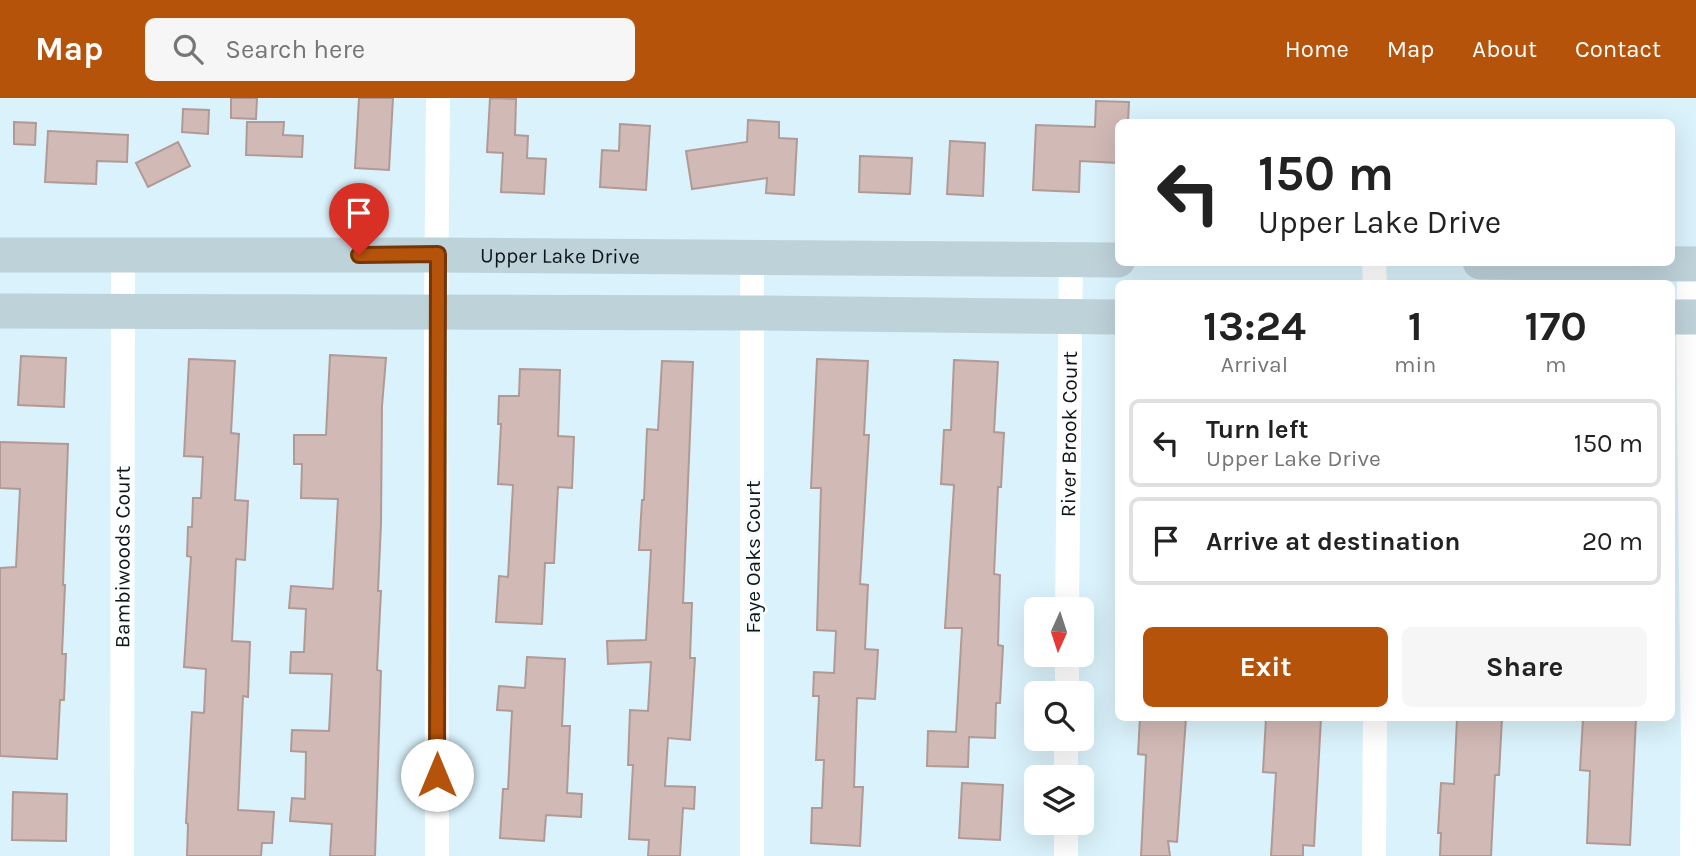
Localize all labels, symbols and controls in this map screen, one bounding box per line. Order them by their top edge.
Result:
search box [145,18,635,81]
text: Map [35,30,103,68]
icon: search [169,30,207,68]
text: Search here [225,34,365,65]
text: Home [1285,35,1349,63]
text: Map [1387,35,1434,63]
text: About [1472,35,1537,63]
text: Contact [1575,35,1661,63]
text: 150 m [1258,145,1394,202]
icon: left [1143,147,1234,238]
pin [329,183,389,255]
icon: arrive [340,194,378,232]
text: Upper Lake Drive [1258,204,1501,241]
street label: Upper Lake Drive [480,243,640,268]
text: 13:24 [1203,301,1306,351]
text: 1 [1408,301,1423,351]
text: 170 [1524,301,1587,351]
street label: River Brook Court [1056,351,1082,517]
text: Arrival [1221,351,1288,378]
text: min [1394,351,1436,378]
text: m [1545,351,1566,378]
text: Turn left [1206,414,1308,445]
icon: left [1147,424,1185,462]
text: 150 m [1574,428,1643,459]
text: Upper Lake Drive [1206,445,1381,472]
street label: Bambiwoods Court [110,466,135,648]
street label: Faye Oaks Court [741,480,765,634]
icon: arrive [1147,522,1185,560]
text: Arrive at destination [1206,526,1460,557]
text: 20 m [1582,526,1643,557]
north arrow [1024,597,1094,667]
map controls [1024,597,1094,835]
button: Exit [1143,627,1388,707]
button: Share [1402,627,1647,707]
button: search [1024,681,1094,751]
position arrow [400,738,474,812]
button: layers [1024,765,1094,835]

